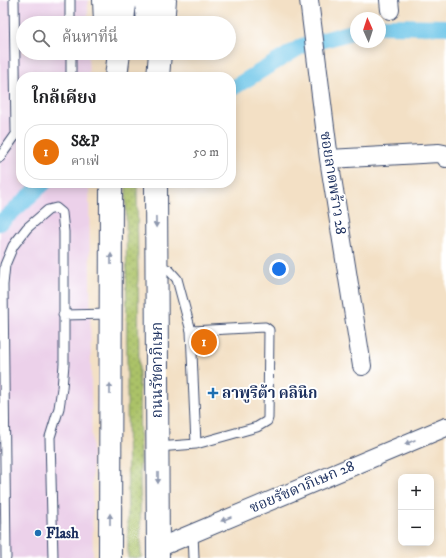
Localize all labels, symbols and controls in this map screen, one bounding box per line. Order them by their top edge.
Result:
north arrow [350,12,386,48]
search box [16,16,236,60]
icon: search [30,27,52,49]
text: ค้นหาที่นี่ [62,28,118,47]
text: ใกล้เคียง [32,87,97,109]
street label: ซอยลาดพร้าว 28 [315,130,351,236]
text: S&P [71,132,99,151]
text: 1 [44,144,48,160]
text: 50 m [193,144,219,160]
text: คาเฟ่ [71,153,99,169]
one-way arrow [153,216,159,229]
one-way arrow [108,252,114,265]
your location [269,259,289,279]
street label: ถนนรัชดาภิเษก [148,322,167,418]
pin: 1 [191,327,217,357]
one-way arrow [107,382,113,395]
place label: ลาพูริต้า คลินิก [222,384,318,403]
marker: ลาพูริต้า คลินิก [207,387,219,399]
one-way arrow [404,439,416,445]
street label: ซอยรัชดาภิเษก 28 [247,456,357,518]
one-way arrow [155,472,161,485]
map controls [398,474,434,546]
button: + [398,474,434,510]
button: − [398,510,434,546]
one-way arrow [107,512,113,525]
one-way arrow [219,517,231,523]
place label: Flash [46,524,79,543]
marker: Flash [33,528,43,538]

